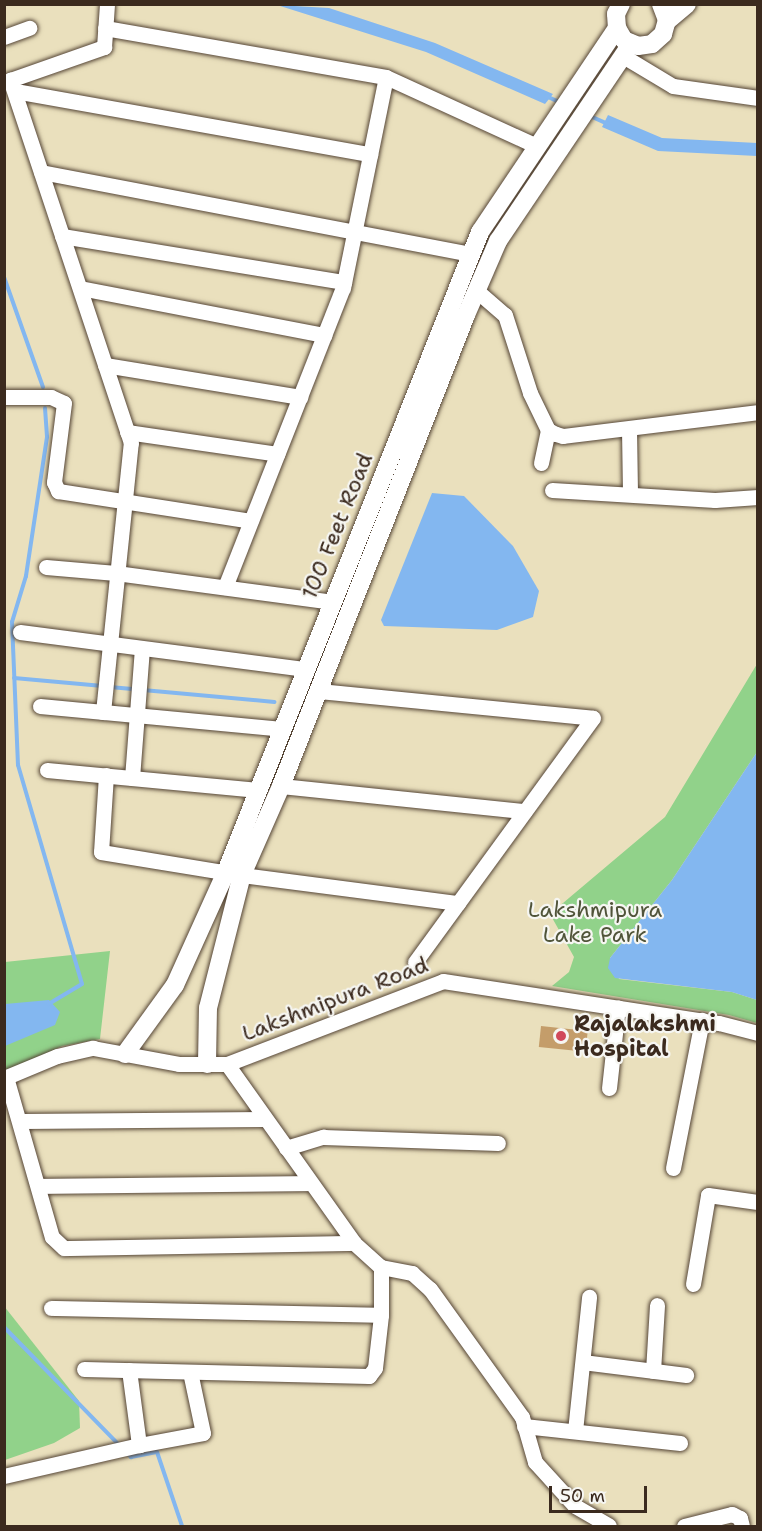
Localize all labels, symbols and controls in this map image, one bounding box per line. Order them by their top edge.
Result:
street label: 100 Feet Road [296,449,378,603]
park label: Lakshmipura Lake Park [528,896,662,948]
street label: Lakshmipura Road [238,951,432,1047]
place label: Rajalakshmi Hospital [574,1010,716,1062]
marker: Rajalakshmi Hospital [552,1027,570,1045]
scale bar [552,1474,650,1512]
text: 50 m [560,1484,605,1508]

